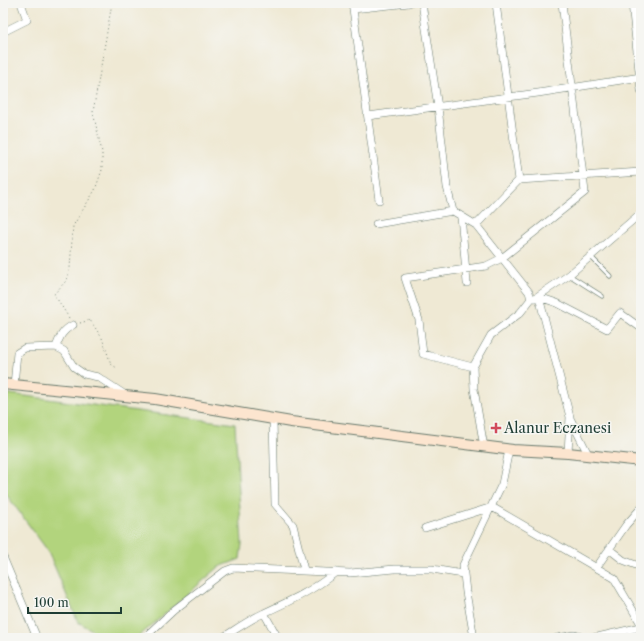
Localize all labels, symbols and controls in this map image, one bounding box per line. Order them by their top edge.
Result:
place label: Alanur Eczanesi [503,419,611,437]
marker: Alanur Eczanesi [491,423,501,433]
scale bar [28,589,121,615]
text: 100 m [34,595,69,610]

